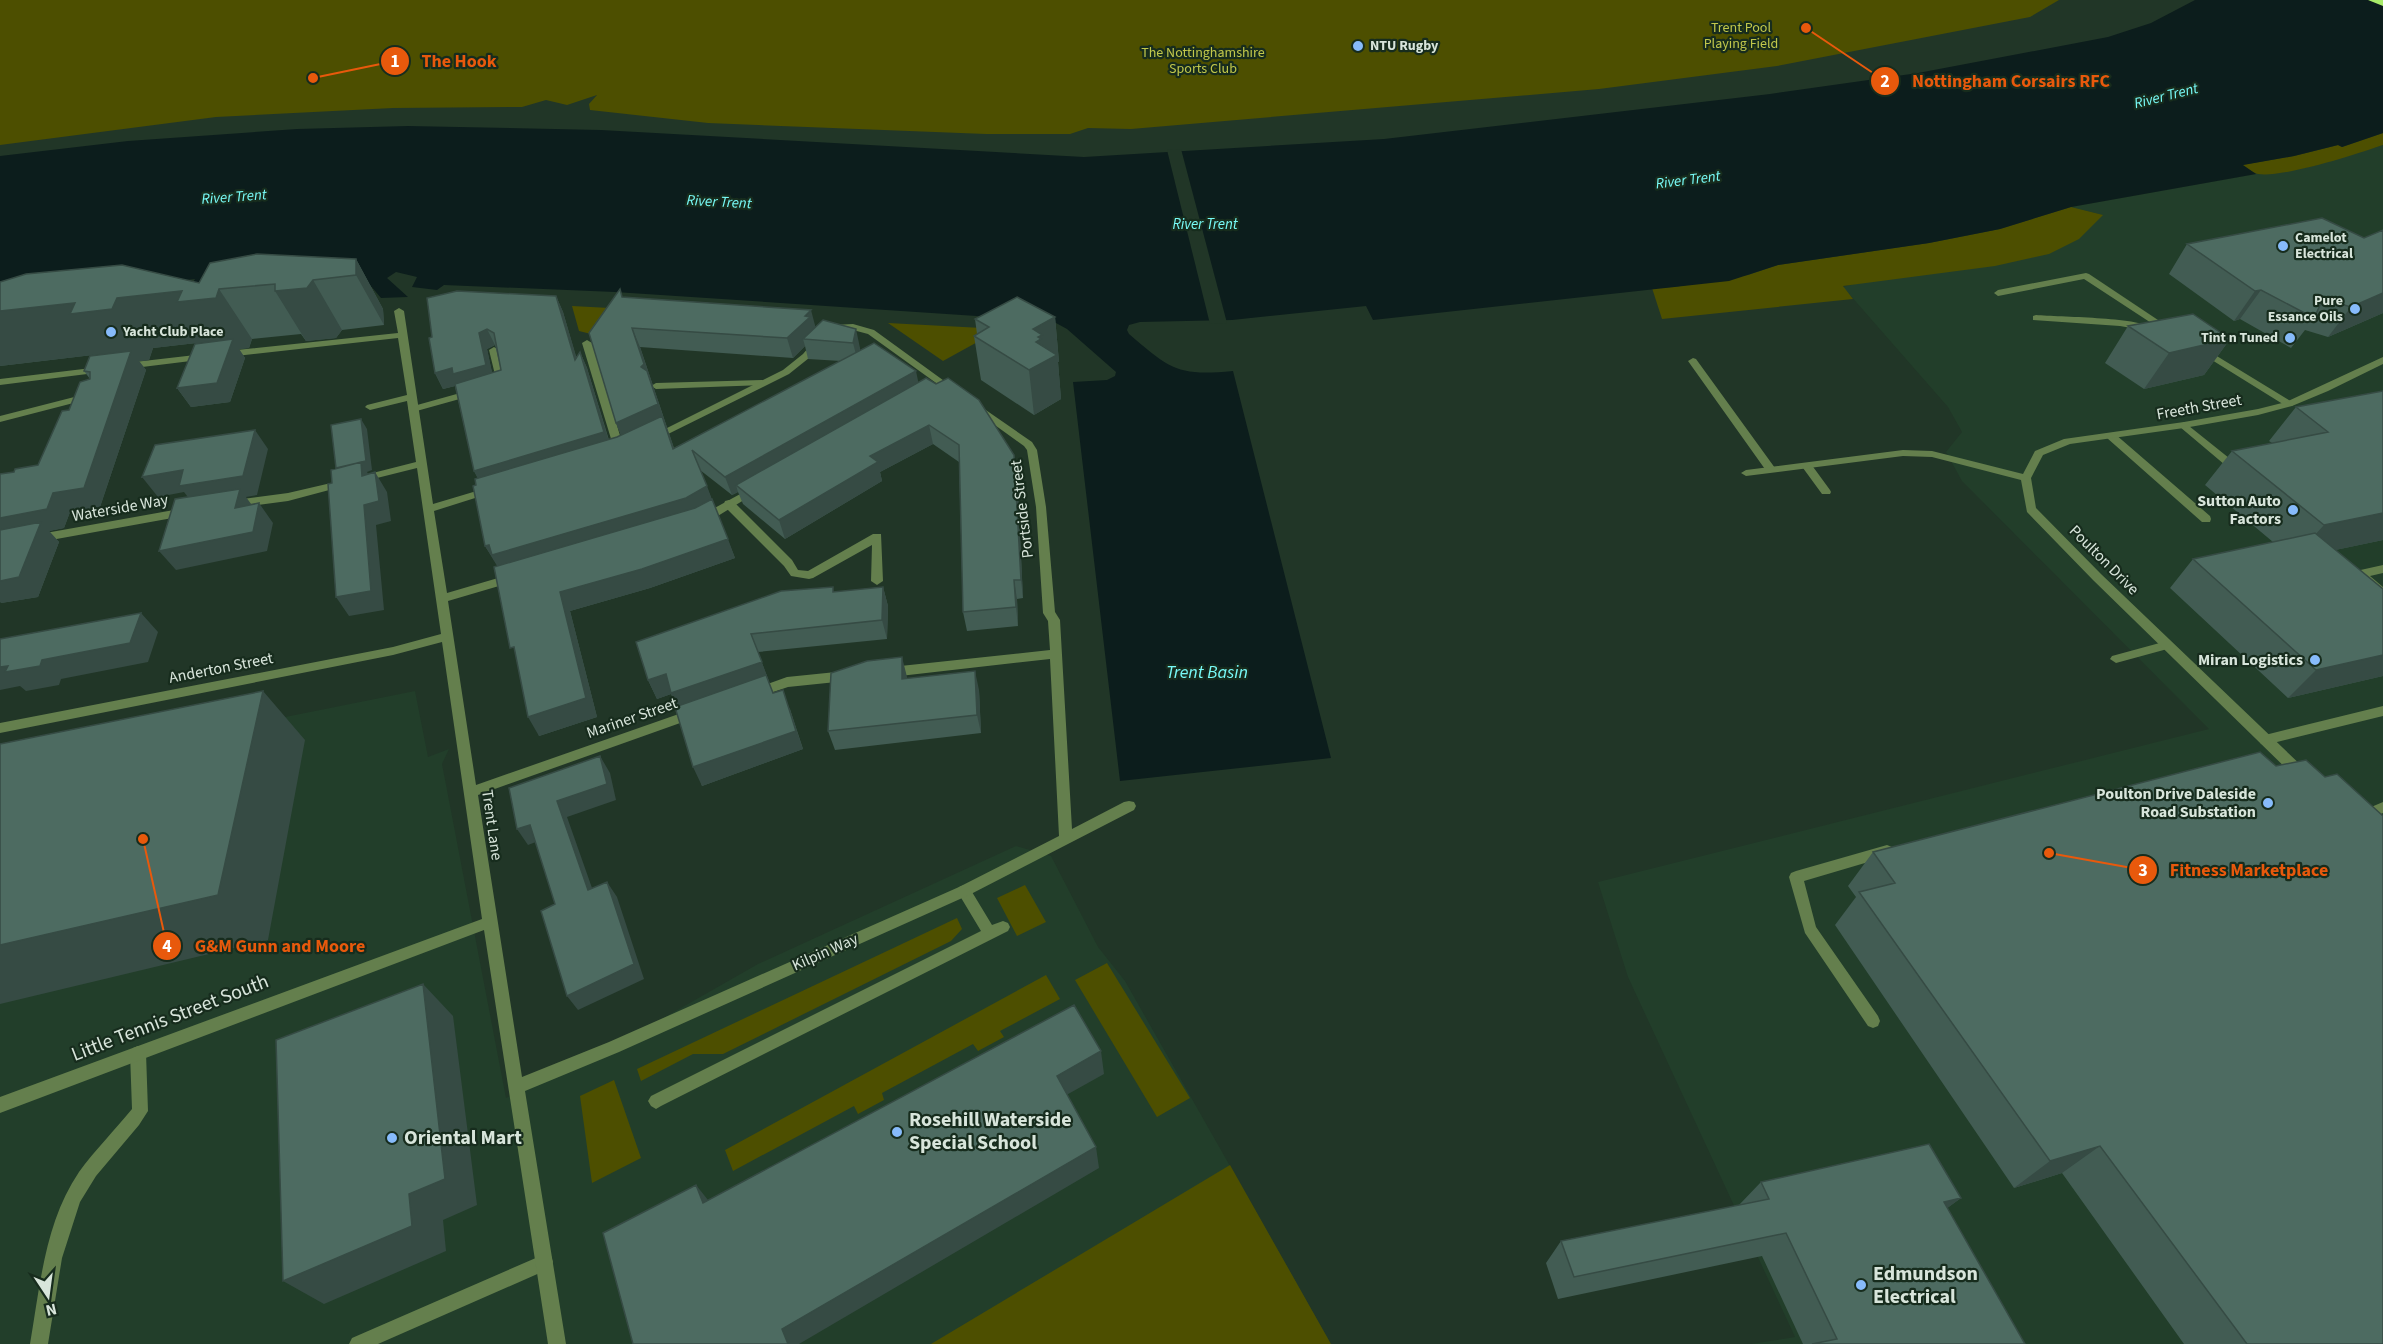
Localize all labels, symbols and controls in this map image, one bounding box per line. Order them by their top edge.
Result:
park label: Trent Pool Playing Field [1704,18,1778,54]
place label: NTU Rugby [1370,36,1439,56]
marker: NTU Rugby [1351,39,1365,53]
callout: The Hook [380,43,509,79]
park label: The Nottinghamshire Sports Club [1141,43,1265,79]
text: 1 [390,49,400,74]
text: The Hook [421,49,497,74]
callout: Nottingham Corsairs RFC [1870,63,2122,99]
text: 2 [1880,69,1890,94]
text: Nottingham Corsairs RFC [1912,69,2110,94]
water label: River Trent [2132,78,2201,114]
water label: River Trent [1654,165,1723,194]
water label: River Trent [201,184,268,210]
water label: River Trent [686,190,753,214]
water label: River Trent [1172,214,1239,235]
place label: Camelot Electrical [2295,228,2353,264]
marker: Camelot Electrical [2276,239,2290,253]
place label: Pure Essance Oils [2268,291,2343,327]
marker: Pure Essance Oils [2348,302,2362,316]
place label: Yacht Club Place [122,322,223,342]
marker: Yacht Club Place [104,325,118,339]
place label: Tint n Tuned [2201,328,2278,348]
marker: Tint n Tuned [2283,331,2297,345]
street label: Freeth Street [2155,389,2244,425]
street label: Portside Street [1005,458,1039,559]
street label: Waterside Way [70,489,170,527]
place label: Sutton Auto Factors [2197,490,2281,530]
marker: Sutton Auto Factors [2286,503,2300,517]
street label: Poulton Drive [2064,520,2144,600]
street label: Anderton Street [167,647,276,689]
place label: Miran Logistics [2198,649,2303,671]
marker: Miran Logistics [2308,653,2322,667]
water label: Trent Basin [1166,660,1248,685]
street label: Mariner Street [584,692,681,744]
place label: Poulton Drive Daleside Road Substation [2096,783,2256,823]
street label: Trent Lane [476,788,508,862]
marker: Poulton Drive Daleside Road Substation [2261,796,2275,810]
callout: Fitness Marketplace [2128,852,2340,888]
text: 3 [2138,858,2148,883]
text: Fitness Marketplace [2170,858,2328,883]
callout: G&M Gunn and Moore [152,928,377,964]
street label: Kilpin Way [789,928,862,976]
text: 4 [162,934,172,959]
text: G&M Gunn and Moore [195,934,365,959]
street label: Little Tennis Street South [67,967,273,1069]
place label: Rosehill Waterside Special School [909,1106,1072,1157]
place label: Oriental Mart [404,1124,522,1152]
marker: Rosehill Waterside Special School [890,1125,904,1139]
marker: Oriental Mart [385,1131,399,1145]
place label: Edmundson Electrical [1873,1260,1978,1311]
north arrow [18,1266,78,1326]
marker: Edmundson Electrical [1854,1278,1868,1292]
text: N [43,1298,59,1322]

